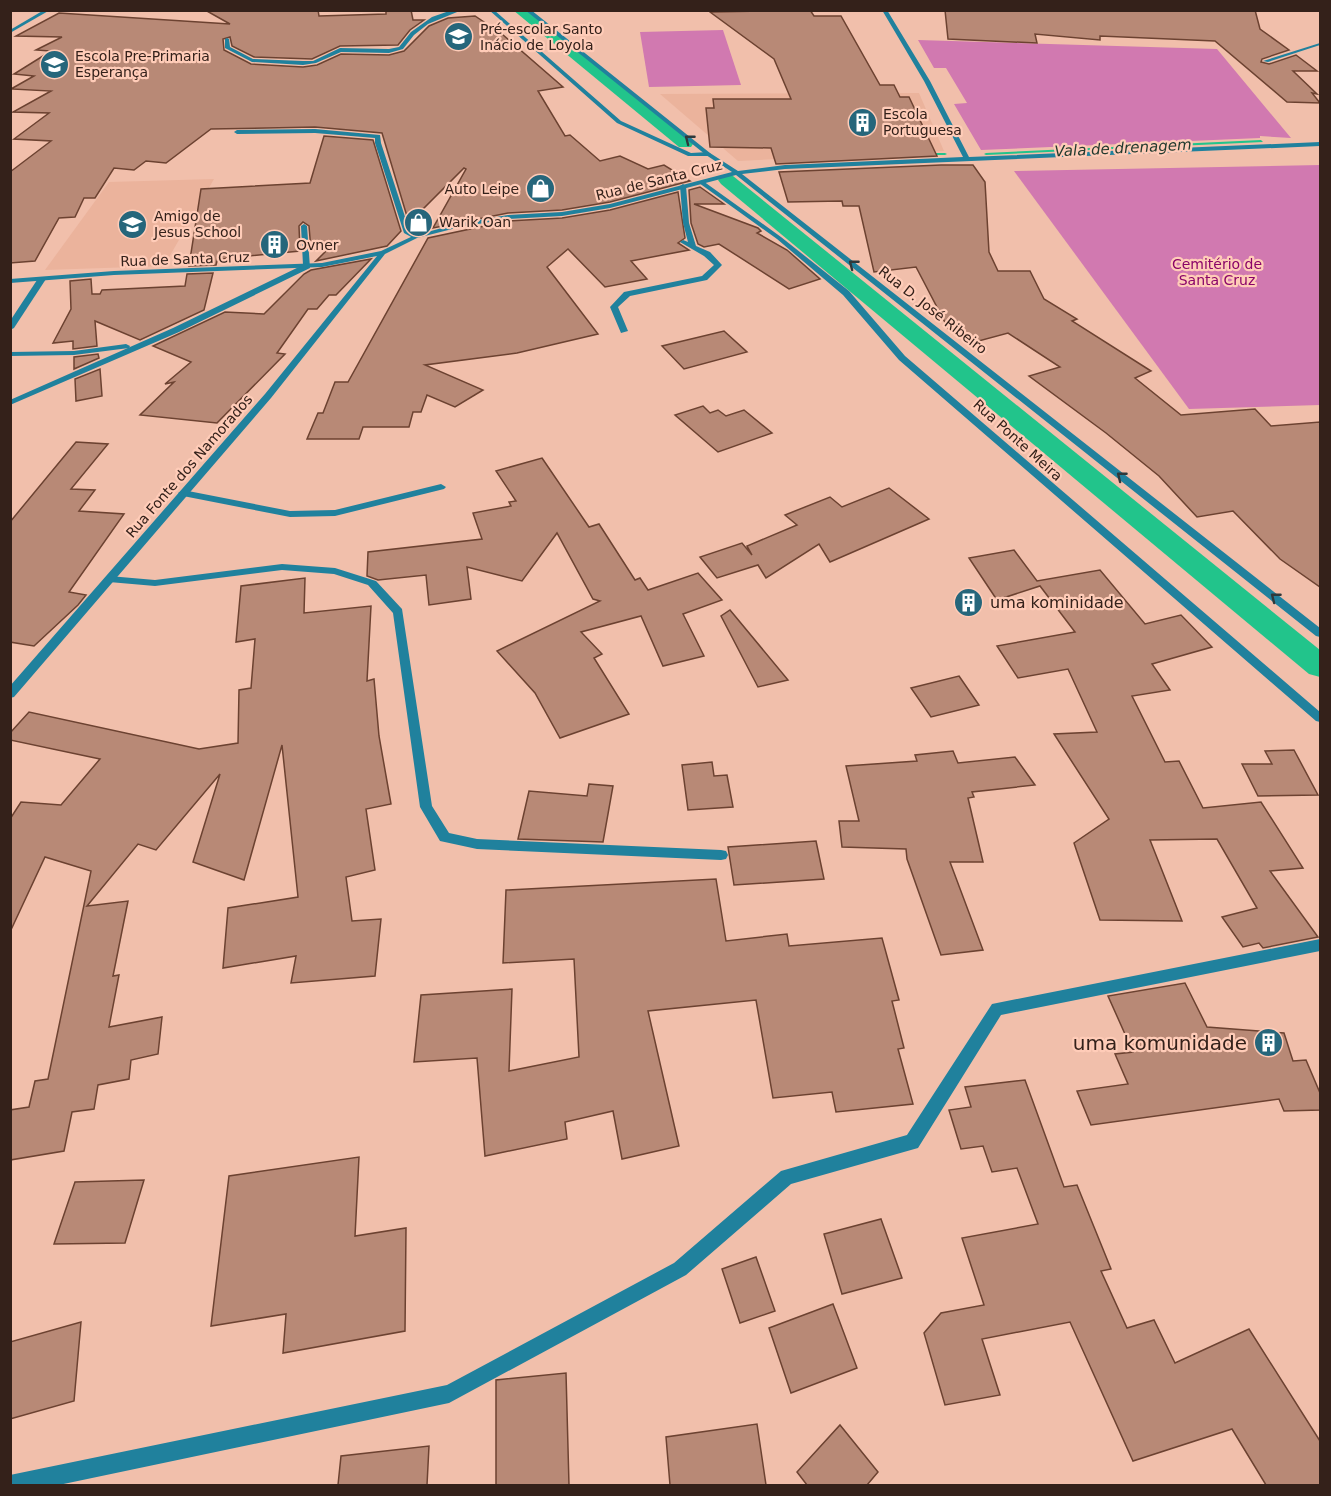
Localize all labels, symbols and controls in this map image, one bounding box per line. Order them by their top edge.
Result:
school or university icon: Pré-escolar Santo Inácio de Loyola [443,21,475,53]
place label: Pré-escolar Santo Inácio de Loyola [480,21,603,53]
school or university icon: Escola Pre-Primaria Esperança [38,48,70,80]
place label: Escola Pre-Primaria Esperança [75,48,210,80]
building icon: Escola Portuguesa [846,106,878,138]
place label: Escola Portuguesa [883,106,962,138]
one-way arrow [685,135,696,146]
water label: Vala de drenagem [1054,135,1192,161]
street label: Rua de Santa Cruz [594,157,724,203]
shop icon: Auto Leipe [524,173,556,205]
place label: Auto Leipe [444,181,519,197]
shop icon: Warik Oan [402,206,434,238]
school or university icon: Amigo de Jesus School [117,208,149,240]
place label: Amigo de Jesus School [153,208,241,240]
place label: Warik Oan [439,214,511,230]
building icon: Ovner [259,229,291,261]
place label: Ovner [296,237,339,253]
street label: Rua de Santa Cruz [120,249,250,269]
park label: Cemitério de Santa Cruz [1172,256,1262,288]
one-way arrow [849,261,860,272]
street label: Rua D. José Ribeiro [876,263,990,357]
street label: Rua Fonte dos Namorados [123,391,255,541]
street label: Rua Ponte Meira [970,396,1066,484]
one-way arrow [1117,473,1128,484]
building icon: uma kominidade [953,586,985,618]
place label: uma kominidade [990,593,1124,612]
one-way arrow [1270,593,1281,604]
building icon: uma komunidade [1252,1027,1284,1059]
place label: uma komunidade [1073,1031,1247,1055]

